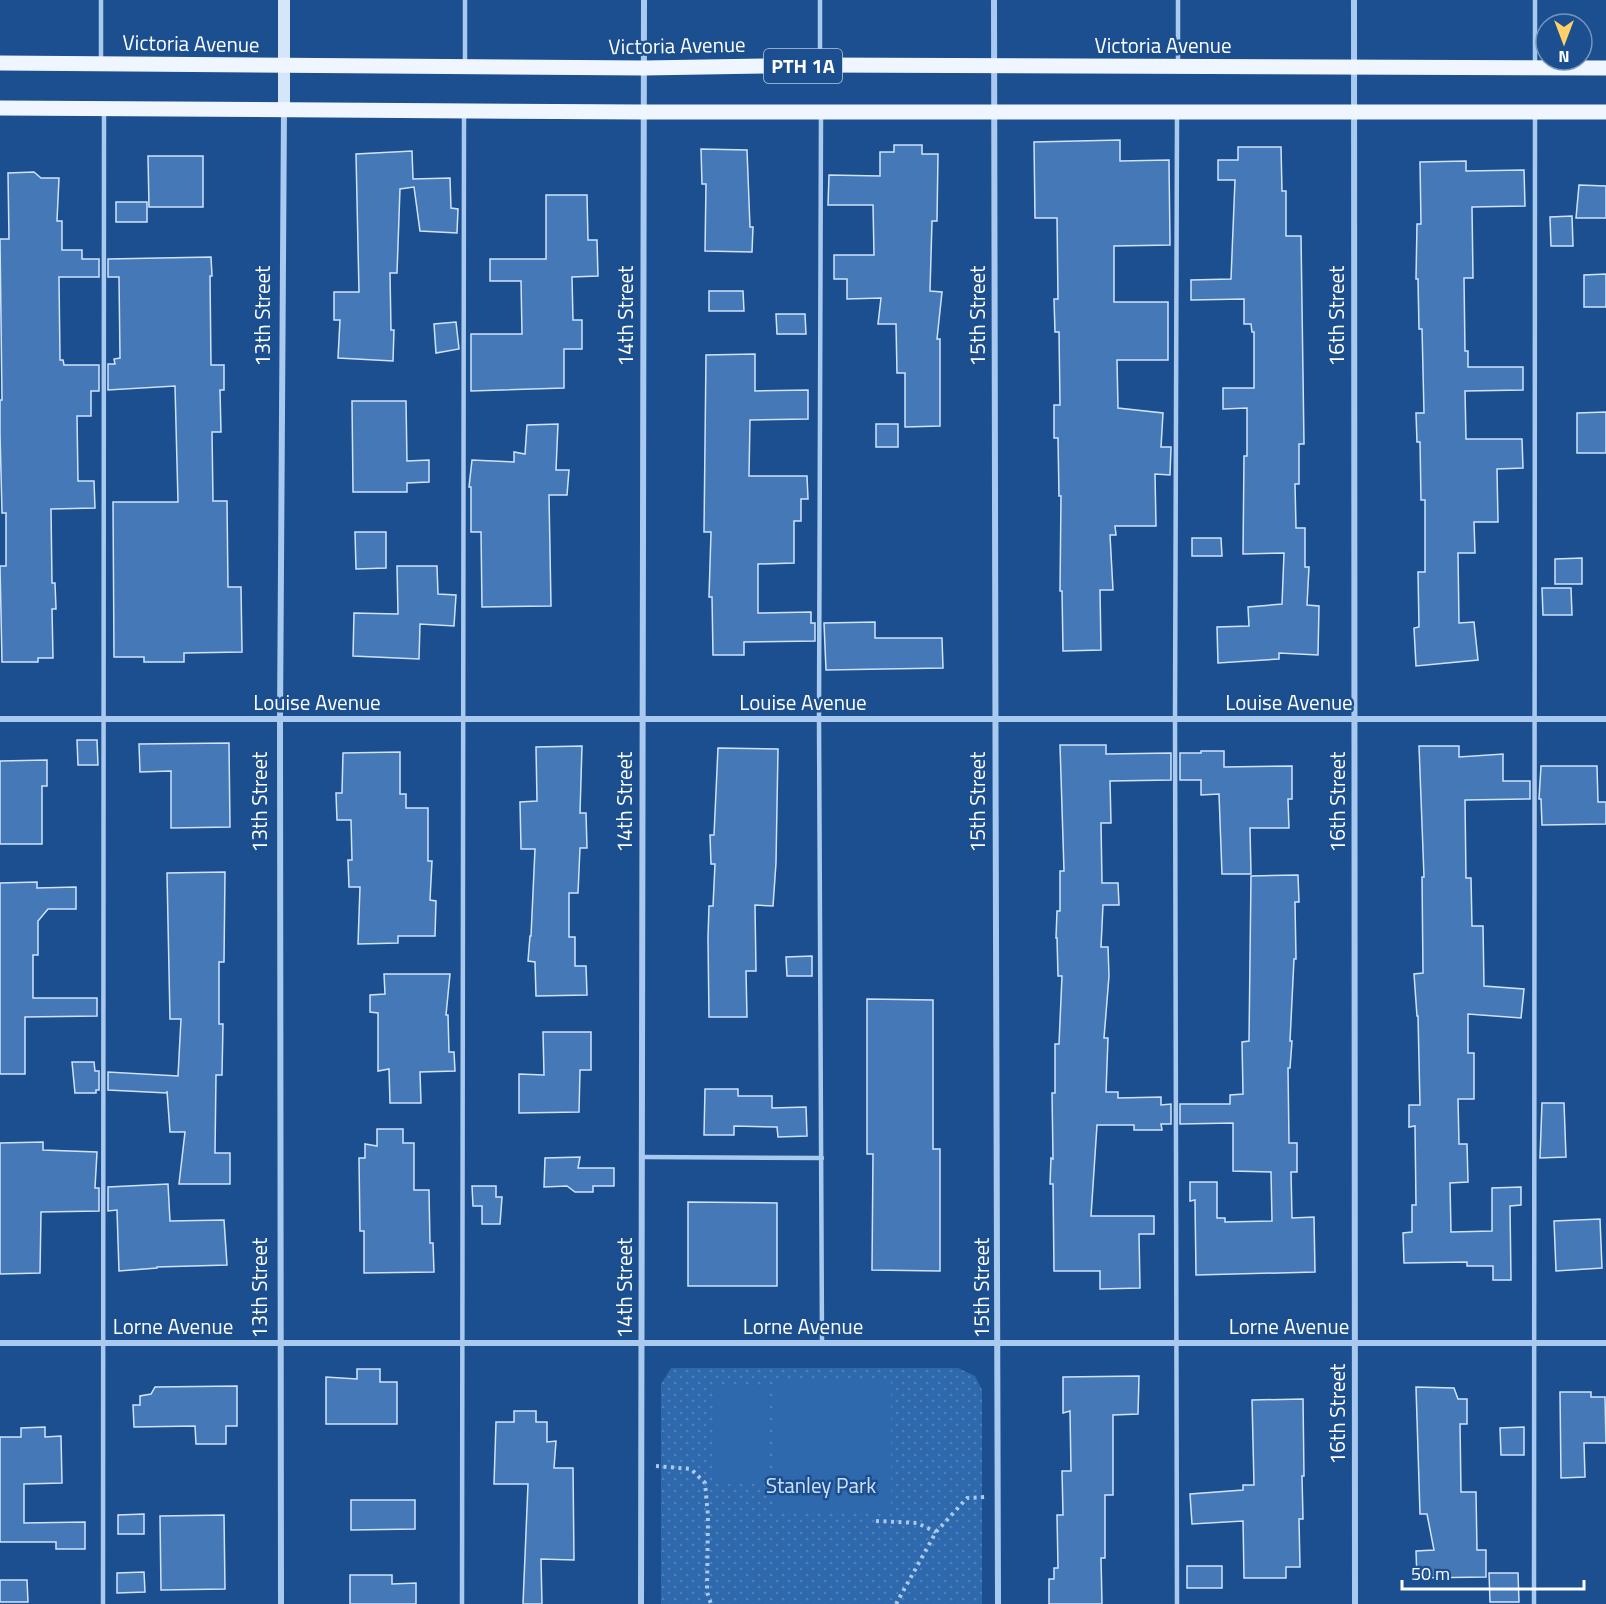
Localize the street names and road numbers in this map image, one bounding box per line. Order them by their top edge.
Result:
street label: Victoria Avenue [122,26,260,60]
street label: Victoria Avenue [608,28,746,62]
street label: Victoria Avenue [1094,29,1232,61]
road number: PTH 1A [764,49,842,83]
street label: 13th Street [246,265,278,366]
street label: 14th Street [609,265,641,366]
street label: 15th Street [961,265,993,366]
street label: 16th Street [1320,265,1352,366]
street label: Louise Avenue [253,686,381,718]
street label: Louise Avenue [739,686,867,718]
street label: Louise Avenue [1225,686,1353,718]
street label: 13th Street [243,751,275,852]
street label: 14th Street [608,751,640,852]
street label: 15th Street [961,751,993,852]
street label: 16th Street [1321,751,1353,852]
street label: 13th Street [243,1237,275,1338]
street label: 14th Street [608,1237,640,1338]
street label: 15th Street [965,1237,997,1338]
street label: Lorne Avenue [113,1310,233,1342]
street label: Lorne Avenue [743,1310,863,1342]
street label: Lorne Avenue [1229,1310,1349,1342]
street label: 16th Street [1321,1363,1353,1464]

